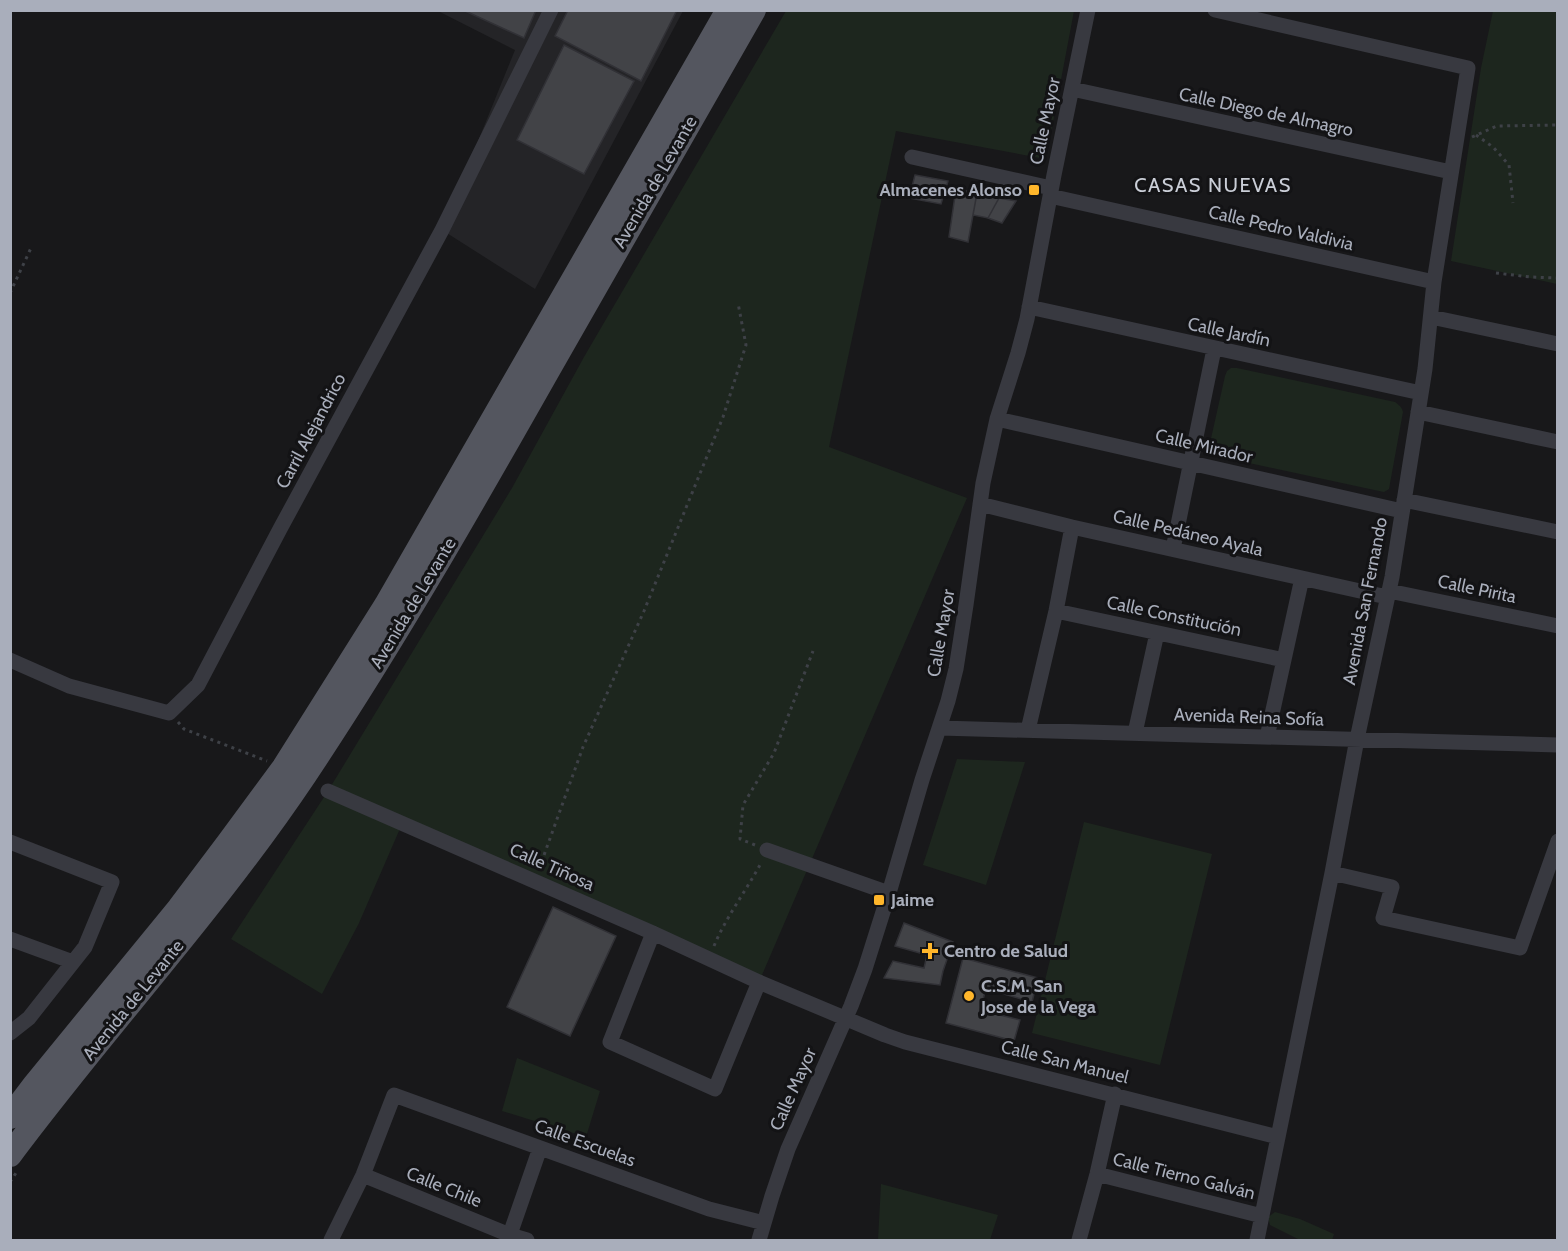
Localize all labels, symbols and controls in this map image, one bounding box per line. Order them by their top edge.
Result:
street label: Calle Mayor [1025,75,1065,167]
street label: Calle Diego de Almagro [1177,83,1355,141]
street label: Avenida de Levante [608,112,702,252]
district label: CASAS NUEVAS [1134,173,1292,197]
place label: Almacenes Alonso [880,179,1022,201]
marker: Almacenes Alonso [1027,183,1041,197]
street label: Calle Pedro Valdivia [1206,201,1356,255]
street label: Calle Jardín [1186,313,1272,351]
street label: Carril Alejandrico [271,369,351,492]
street label: Calle Mirador [1153,424,1255,468]
street label: Calle Pedáneo Ayala [1111,505,1266,561]
street label: Avenida San Fernando [1338,515,1392,687]
street label: Avenida de Levante [365,534,461,672]
street label: Calle Pirita [1436,570,1519,608]
street label: Calle Mayor [922,587,960,679]
street label: Calle Constitución [1105,591,1243,641]
street label: Avenida Reina Sofía [1174,703,1325,731]
street label: Calle Tiñosa [506,839,598,896]
place label: Jaime [890,889,934,911]
marker: Jaime [872,893,886,907]
street label: Avenida de Levante [78,935,188,1065]
place label: Centro de Salud [944,940,1068,962]
marker: Centro de Salud [921,942,939,960]
place label: C.S.M. San Jose de la Vega [980,975,1096,1018]
marker: C.S.M. San Jose de la Vega [962,989,976,1003]
street label: Calle San Manuel [999,1036,1132,1089]
street label: Calle Mayor [765,1044,821,1134]
street label: Calle Escuelas [531,1115,639,1171]
street label: Calle Tierno Galván [1111,1148,1257,1204]
street label: Calle Chile [403,1162,485,1212]

